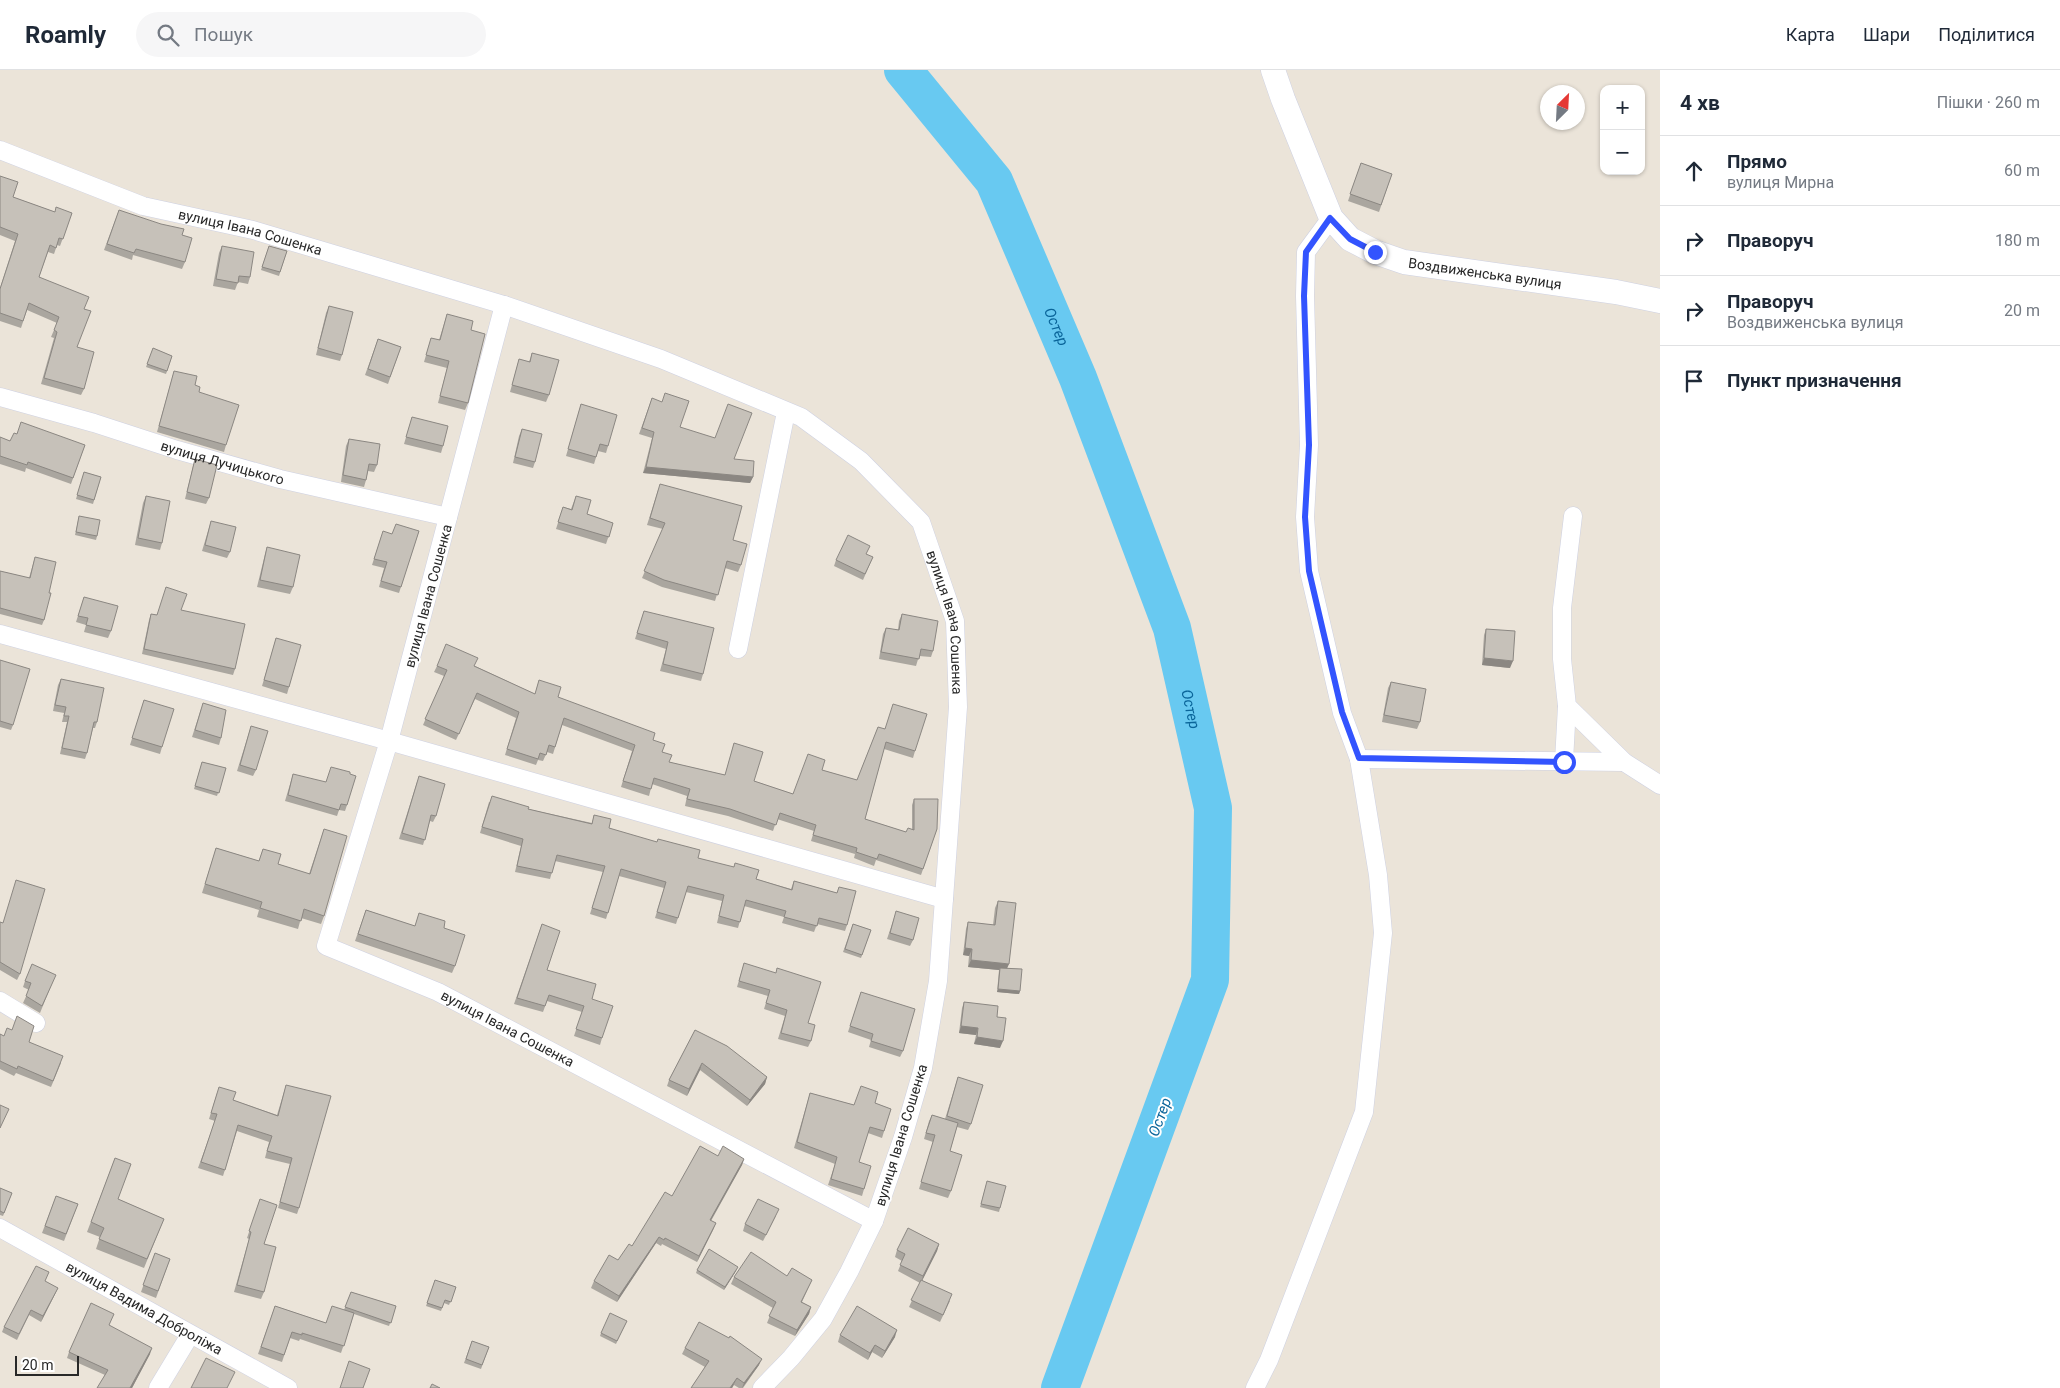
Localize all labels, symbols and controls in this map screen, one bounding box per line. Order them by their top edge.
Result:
search box [136,12,486,57]
text: Roamly [25,21,106,49]
icon: search [154,21,182,49]
text: Пошук [194,23,253,46]
text: Карта [1786,24,1835,45]
text: Шари [1863,24,1910,45]
text: Поділитися [1938,24,2035,45]
north arrow [1540,85,1585,130]
map controls [1600,85,1645,175]
button: + [1600,85,1645,130]
text: 4 хв [1680,91,1720,115]
text: Пішки · 260 m [1937,93,2040,112]
button: − [1600,130,1645,175]
text: Прямо [1727,150,1787,173]
icon: ahead [1680,157,1708,185]
text: 60 m [2004,161,2040,180]
text: вулиця Мирна [1727,173,1834,192]
street label: вулиця Івана Сошенка [177,206,324,258]
icon: right [1680,227,1708,255]
text: Праворуч [1727,229,1813,252]
text: 180 m [1995,231,2040,250]
route end [1364,241,1387,264]
street label: Воздвиженська вулиця [1407,255,1563,292]
text: Праворуч [1727,290,1813,313]
icon: right [1680,297,1708,325]
text: 20 m [2004,301,2040,320]
water label: Остер [1040,305,1072,349]
text: Воздвиженська вулиця [1727,313,1904,332]
icon: arrive [1680,367,1708,395]
text: Пункт призначення [1727,369,1902,392]
street label: вулиця Лучицького [159,437,286,488]
street label: вулиця Івана Сошенка [401,523,455,669]
street label: вулиця Івана Сошенка [923,548,966,695]
water label: Остер [1177,688,1204,731]
route start [1553,751,1576,774]
street label: вулиця Івана Сошенка [438,987,577,1070]
street label: вулиця Івана Сошенка [872,1062,930,1208]
water label: Остер [1145,1095,1175,1139]
street label: вулиця Вадима Доброліжа [63,1258,225,1358]
scale bar [15,1353,79,1376]
text: 20 m [22,1357,54,1373]

